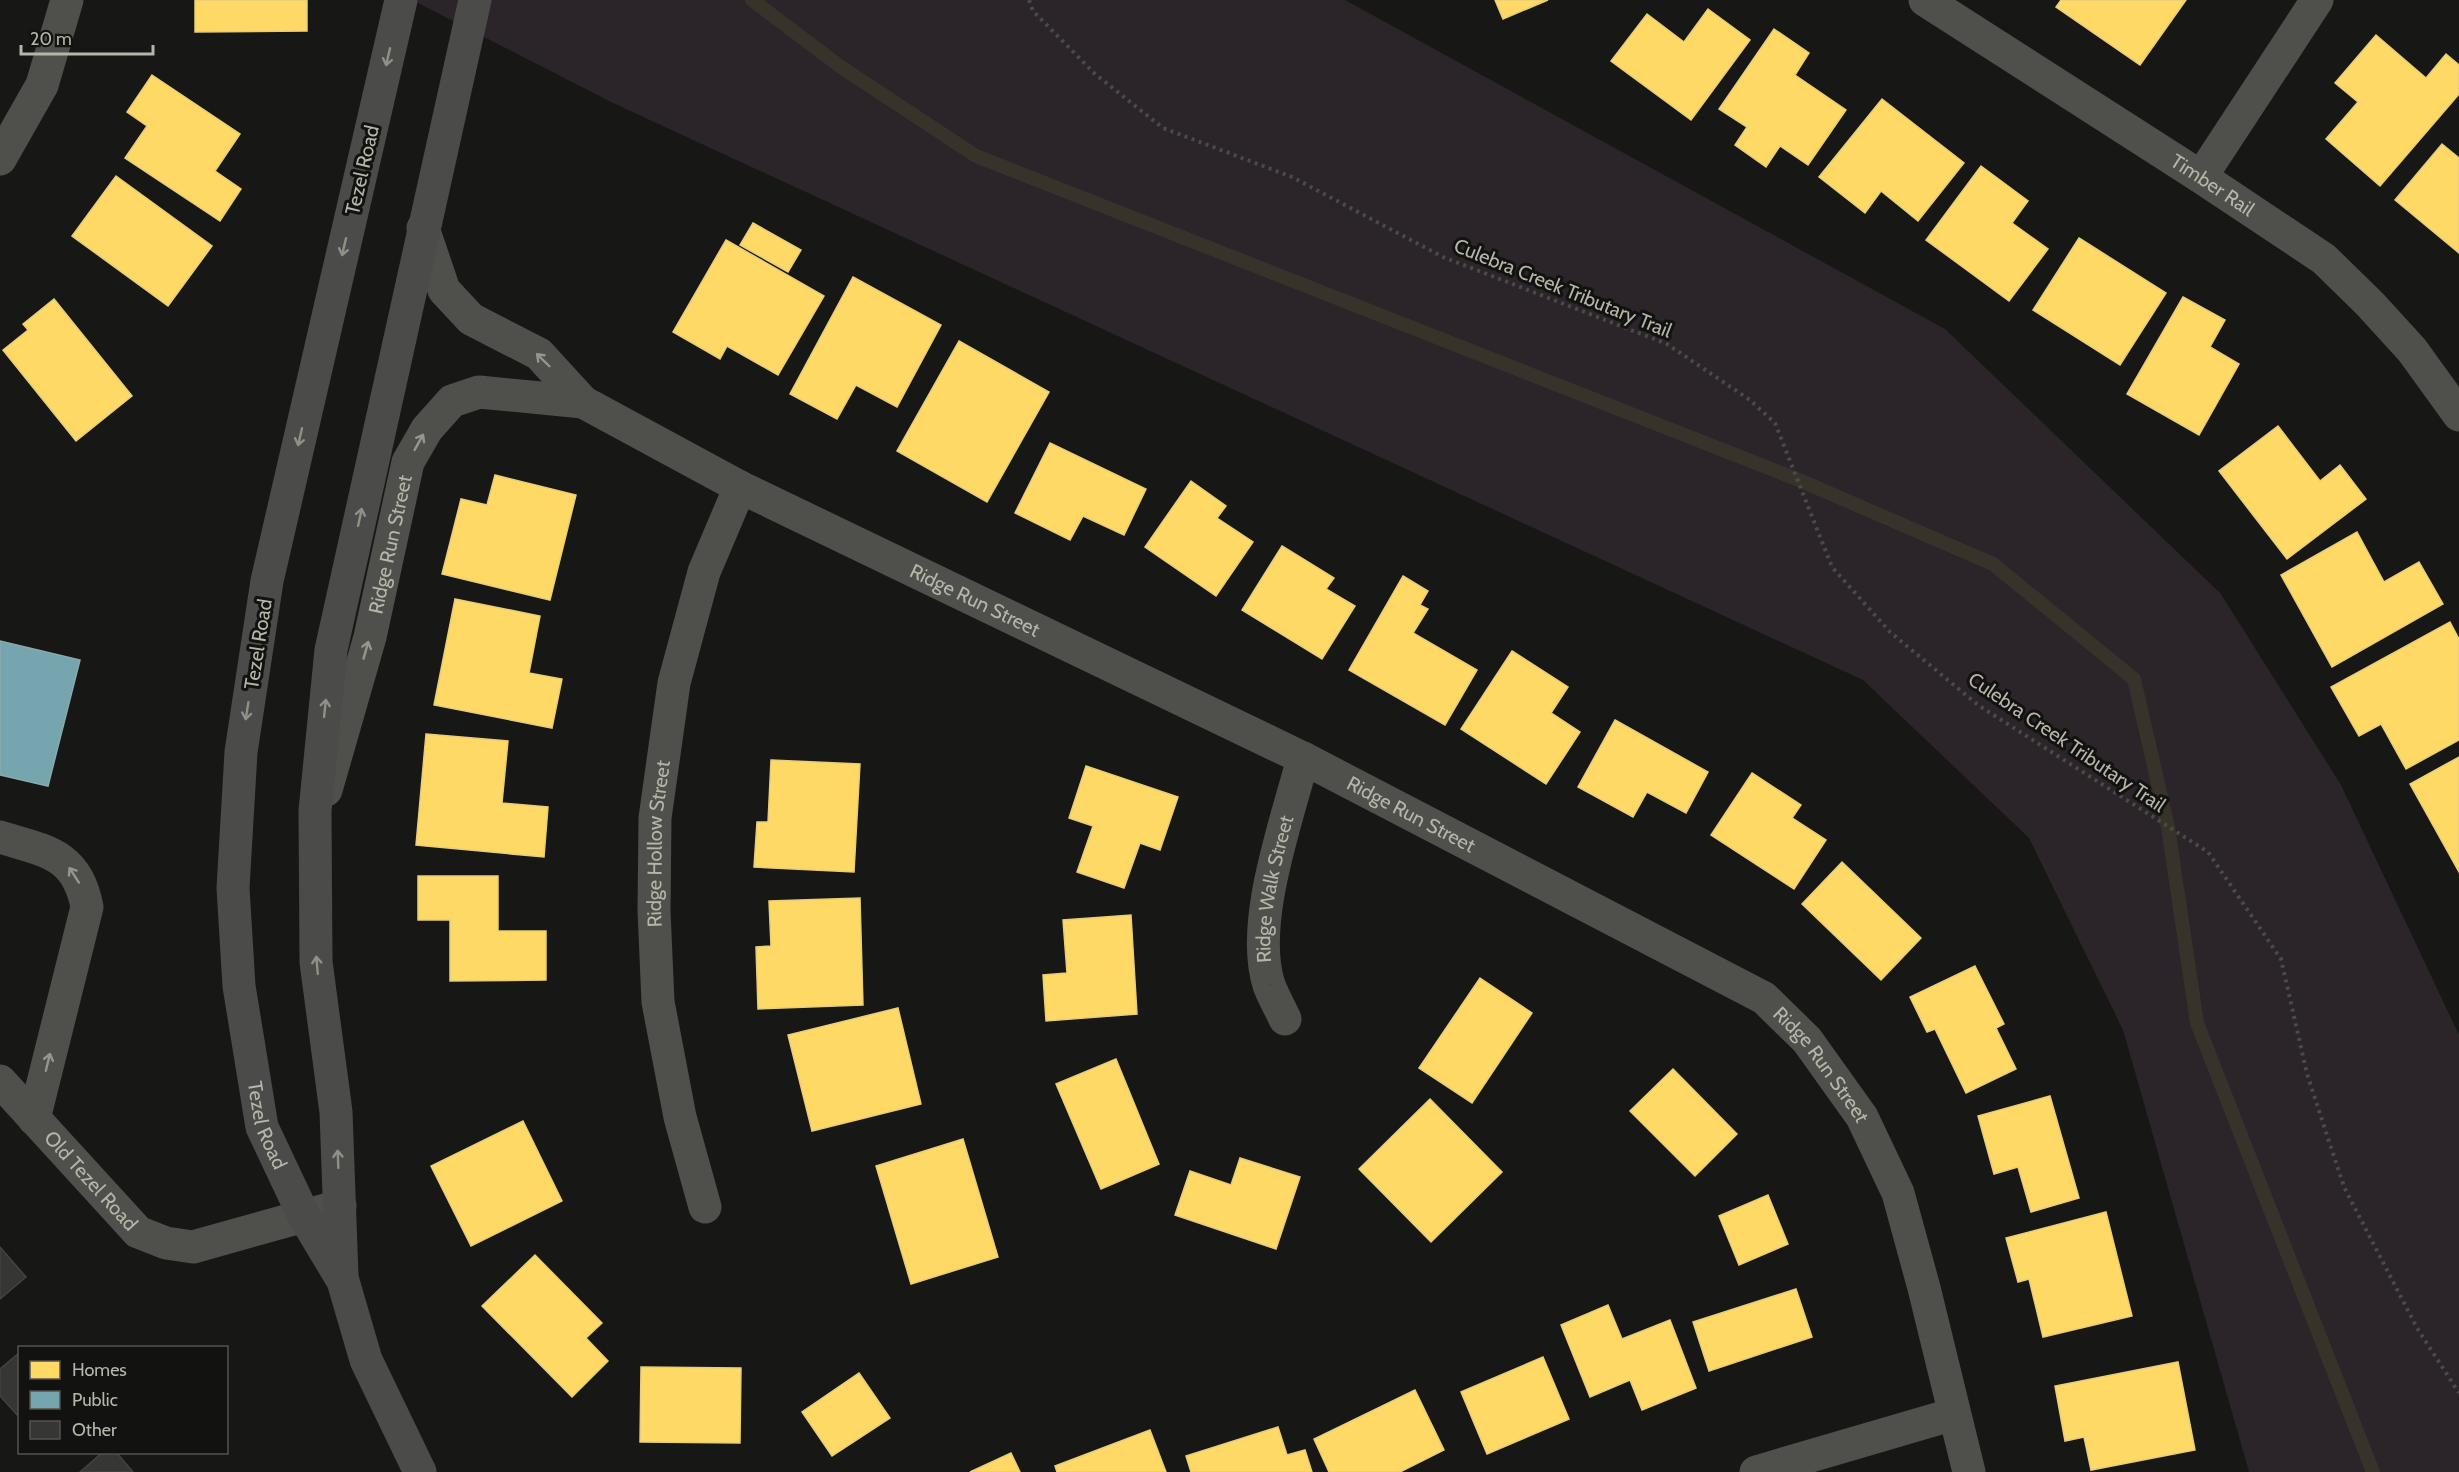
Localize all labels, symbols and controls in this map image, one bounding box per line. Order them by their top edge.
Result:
scale bar [21,18,153,56]
text: 20 m [30,28,72,50]
one-way arrow [381,47,393,66]
street label: Tezel Road [340,123,384,217]
street label: Timber Rail [2166,149,2259,221]
street label: Culebra Creek Tributary Trail [1451,233,1676,343]
one-way arrow [338,237,349,256]
one-way arrow [536,353,551,367]
one-way arrow [294,427,305,446]
one-way arrow [413,434,425,451]
street label: Ridge Run Street [363,472,417,616]
one-way arrow [355,507,366,527]
street label: Ridge Run Street [906,559,1044,642]
street label: Tezel Road [239,597,277,691]
one-way arrow [361,641,372,660]
street label: Culebra Creek Tributary Trail [1964,667,2170,817]
one-way arrow [320,699,331,719]
one-way arrow [242,700,253,720]
street label: Ridge Hollow Street [642,758,675,928]
street label: Ridge Run Street [1343,771,1480,858]
street label: Ridge Walk Street [1251,812,1298,964]
one-way arrow [68,867,80,884]
one-way arrow [311,956,322,976]
street label: Ridge Run Street [1768,1002,1875,1126]
one-way arrow [43,1053,55,1072]
street label: Tezel Road [243,1079,292,1173]
street label: Old Tezel Road [39,1126,143,1236]
one-way arrow [332,1150,343,1170]
legend [18,1346,228,1454]
text: Homes [72,1359,127,1381]
text: Public [72,1389,118,1411]
text: Other [72,1419,117,1441]

